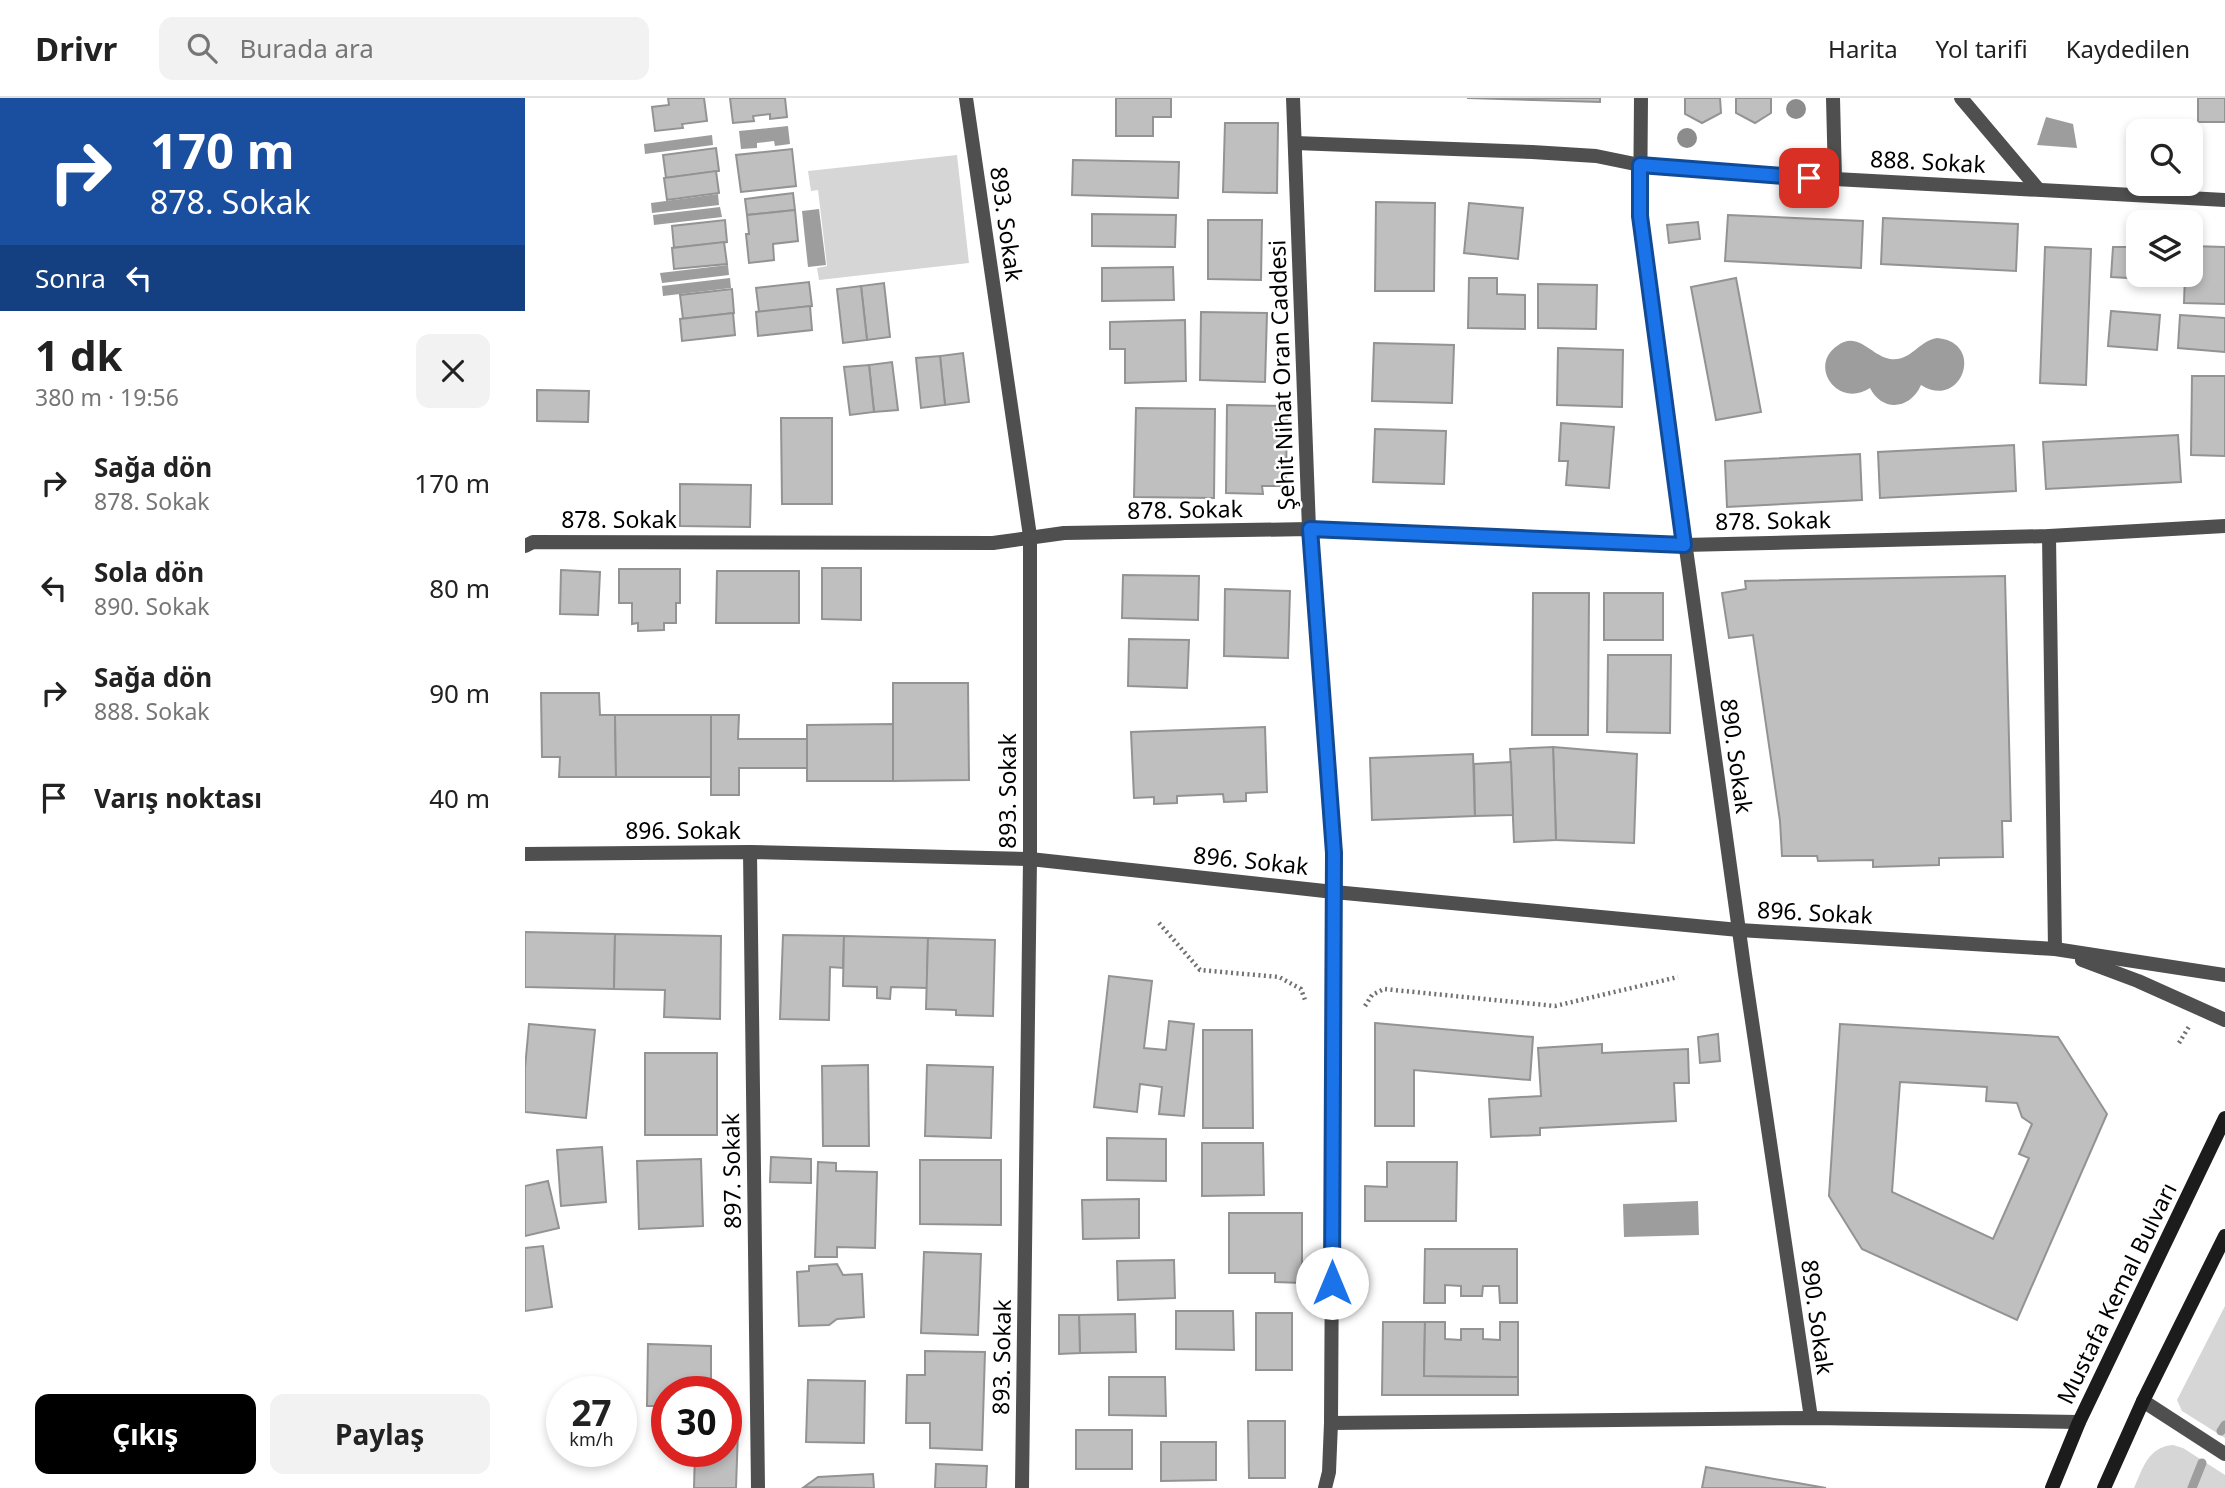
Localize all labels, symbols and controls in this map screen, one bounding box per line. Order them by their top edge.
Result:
search box [159,17,649,80]
text: Drivr [35,26,117,71]
icon: search [183,29,221,67]
text: Burada ara [239,30,374,66]
text: Harita [1828,32,1898,65]
text: Yol tarifi [1936,32,2028,65]
text: Kaydedilen [2066,32,2190,65]
text: 170 m [150,117,295,183]
map controls [2126,119,2203,287]
button: search [2126,119,2203,196]
icon: right [35,126,126,217]
street label: 888. Sokak [1869,142,1987,180]
pin [1779,148,1839,208]
icon: arrive [1790,159,1828,197]
street label: 893. Sokak [983,165,1031,284]
text: 878. Sokak [150,180,311,223]
button: layers [2126,210,2203,287]
street label: Şehit Nihat Oran Caddesi [1260,239,1302,511]
icon: left [120,259,158,297]
text: Sonra [35,260,106,296]
text: 1 dk [35,326,123,383]
button: close [416,334,490,408]
text: 380 m · 19:56 [35,381,179,413]
text: Sağa dön [94,449,212,485]
icon: right [35,464,73,502]
text: 170 m [414,465,490,501]
text: 878. Sokak [94,485,210,517]
street label: 878. Sokak [1127,492,1244,526]
street label: 878. Sokak [561,503,678,535]
street label: 878. Sokak [1715,503,1832,537]
text: Sola dön [94,554,204,590]
icon: left [35,569,73,607]
text: 80 m [429,570,490,606]
text: 890. Sokak [94,590,210,622]
text: Sağa dön [94,659,212,695]
icon: right [35,674,73,712]
text: 90 m [429,675,490,711]
text: 888. Sokak [94,695,210,727]
street label: 890. Sokak [1713,697,1761,816]
street label: 893. Sokak [991,732,1023,849]
icon: arrive [35,779,73,817]
text: Varış noktası [94,780,262,816]
text: 40 m [429,780,490,816]
street label: 896. Sokak [625,814,742,846]
street label: 896. Sokak [1192,838,1311,882]
street label: 896. Sokak [1756,893,1874,931]
street label: 897. Sokak [714,1112,748,1229]
street label: Mustafa Kemal Bulvarı [2048,1177,2184,1409]
position arrow [1295,1246,1369,1320]
street label: 890. Sokak [1794,1258,1842,1377]
street label: 893. Sokak [984,1298,1018,1415]
speed limit sign: 30 [651,1376,742,1467]
text: 27 [571,1389,612,1436]
button: Çıkış [35,1394,256,1474]
button: Paylaş [270,1394,490,1474]
text: km/h [569,1427,614,1451]

